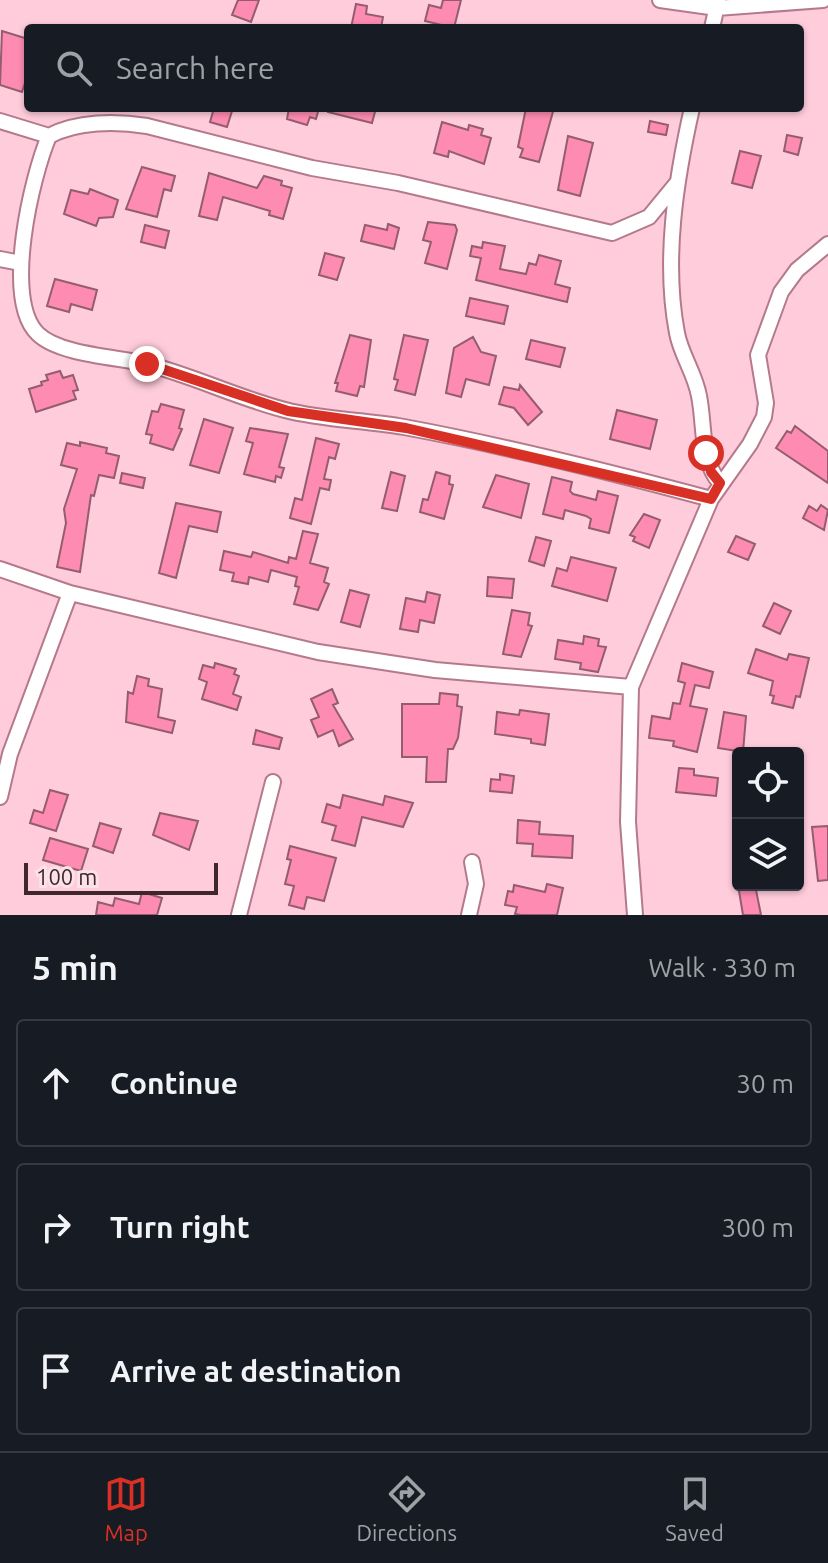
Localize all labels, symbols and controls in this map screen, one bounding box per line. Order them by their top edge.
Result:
search box [24,24,804,112]
icon: search [52,46,96,90]
text: Search here [116,51,275,85]
route end [129,346,165,382]
route start [688,435,724,471]
map controls [732,747,804,891]
button: locate [732,747,804,819]
button: layers [732,819,804,891]
scale bar [24,859,218,895]
text: 100 m [36,864,97,889]
text: 5 min [32,948,118,986]
text: Walk · 330 m [648,953,796,982]
icon: ahead [34,1061,78,1105]
text: Continue [110,1066,238,1100]
text: 30 m [736,1069,794,1098]
icon: right [34,1205,78,1249]
text: Turn right [110,1210,250,1244]
text: 300 m [722,1213,794,1242]
icon: arrive [34,1349,78,1393]
text: Arrive at destination [110,1354,402,1388]
tab: Map [104,1472,148,1545]
tab: Directions [356,1472,457,1545]
tab: Saved [665,1472,724,1545]

